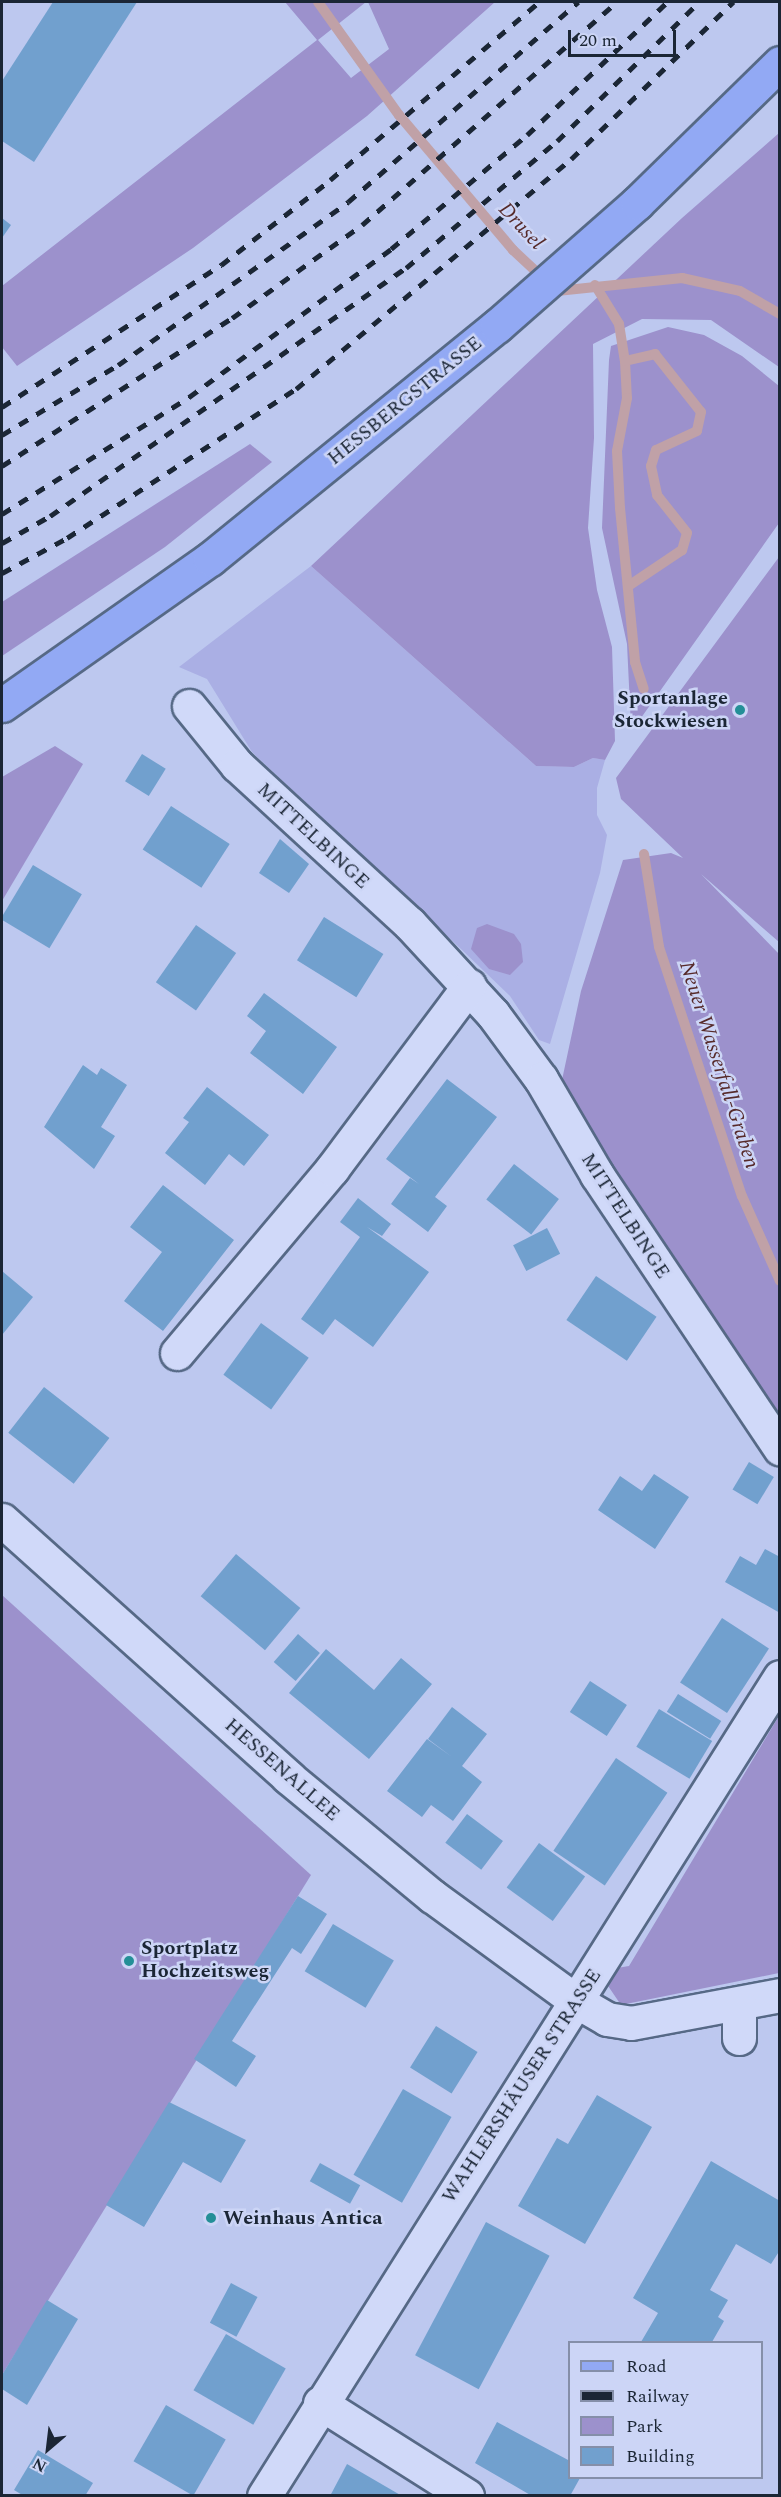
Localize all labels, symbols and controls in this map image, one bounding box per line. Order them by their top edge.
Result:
scale bar [571,18,679,56]
text: 20 m [579,27,617,54]
water label: Drusel [493,197,549,255]
street label: HESSBERGSTRASSE [323,331,487,471]
place label: Sportanlage Stockwiesen [614,686,728,733]
marker: Sportanlage Stockwiesen [733,703,747,717]
street label: MITTELBINGE [252,778,374,894]
water label: Neuer Wasserfall-Graben [674,958,764,1172]
street label: MITTELBINGE [575,1149,675,1283]
street label: HESSENALLEE [219,1713,345,1827]
place label: Sportplatz Hochzeitsweg [141,1937,269,1984]
marker: Sportplatz Hochzeitsweg [122,1954,136,1968]
street label: WAHLERSHÄUSER STRASSE [437,1964,607,2208]
place label: Weinhaus Antica [223,2206,382,2230]
marker: Weinhaus Antica [204,2211,218,2225]
legend [568,2341,763,2479]
text: Road [626,2353,667,2380]
text: Railway [626,2383,689,2410]
text: Park [626,2413,663,2440]
north arrow [18,2419,78,2479]
text: Building [626,2443,695,2470]
text: N [28,2451,51,2479]

